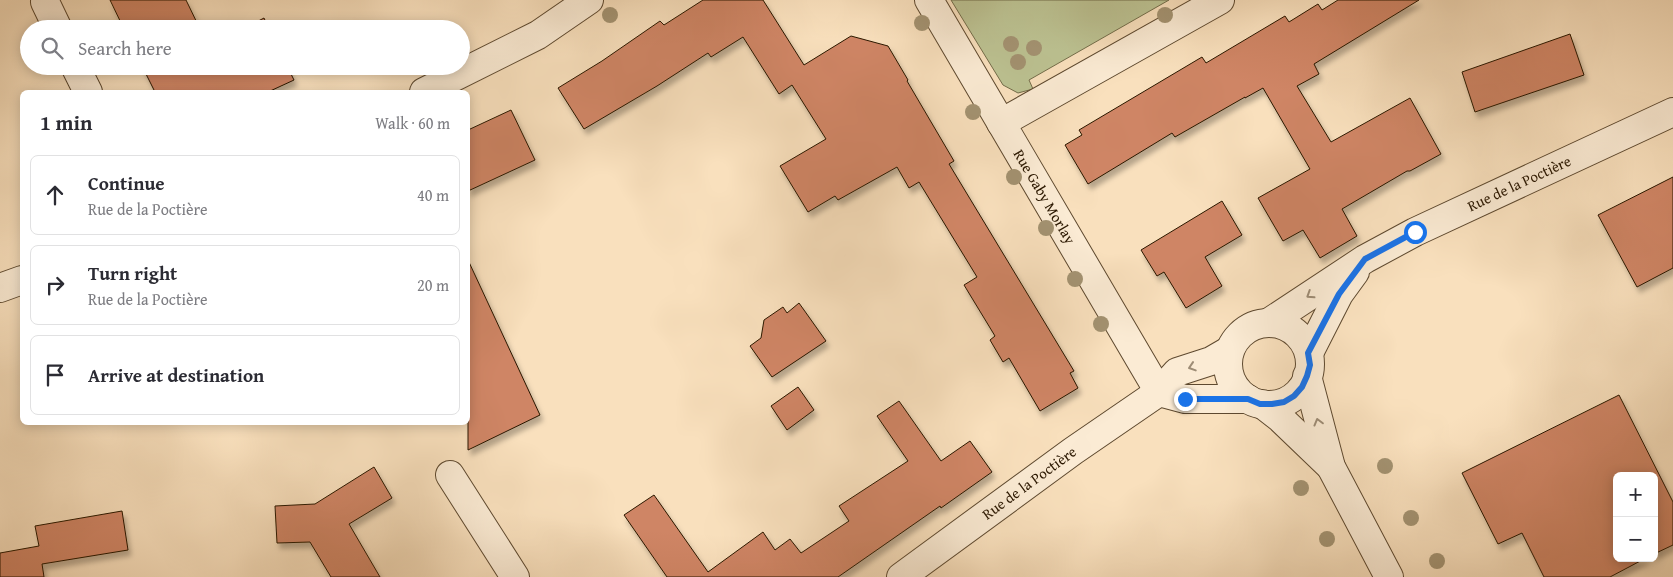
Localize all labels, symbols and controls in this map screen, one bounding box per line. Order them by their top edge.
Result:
search box [20,20,470,75]
icon: search [38,34,66,62]
text: Search here [78,34,172,62]
text: 1 min [40,107,92,138]
text: Walk · 60 m [375,111,450,135]
street label: Rue Gaby Morlay [1009,145,1081,248]
street label: Rue de la Poctière [1464,150,1574,216]
text: Continue [88,169,165,197]
icon: ahead [41,181,69,209]
text: 40 m [417,183,449,207]
text: Rue de la Poctière [88,197,207,221]
route start [1404,221,1427,244]
text: Turn right [88,259,177,287]
icon: right [41,271,69,299]
text: 20 m [417,273,449,297]
text: Rue de la Poctière [88,287,207,311]
one-way arrow [1306,289,1315,298]
icon: arrive [41,361,69,389]
text: Arrive at destination [88,361,264,389]
one-way arrow [1188,361,1197,371]
route end [1174,388,1197,411]
one-way arrow [1314,418,1324,426]
street label: Rue de la Poctière [978,441,1080,524]
map controls [1613,472,1658,562]
button: + [1613,472,1658,517]
button: − [1613,517,1658,562]

